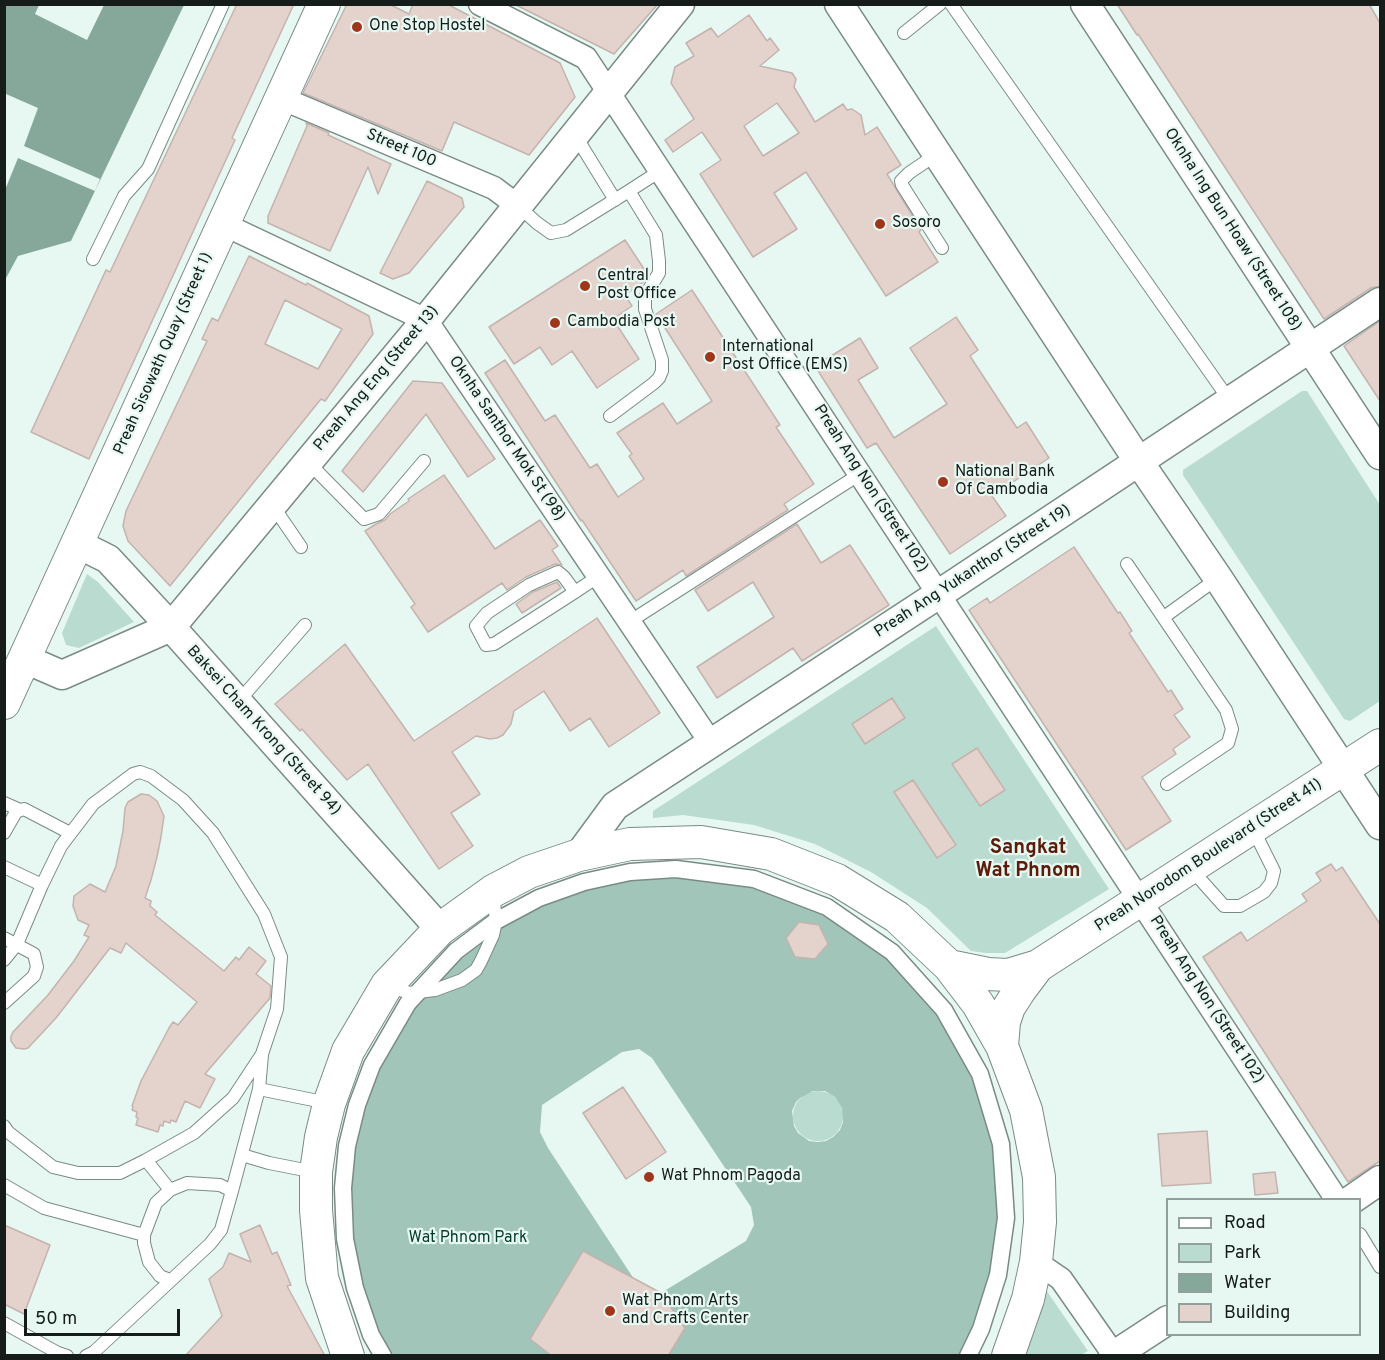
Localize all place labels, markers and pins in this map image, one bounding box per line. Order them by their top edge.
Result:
place label: One Stop Hostel [369,17,485,37]
marker: One Stop Hostel [350,20,364,34]
place label: Sosoro [892,214,941,234]
marker: Sosoro [873,217,887,231]
place label: Central Post Office [597,267,676,305]
marker: Central Post Office [578,279,592,293]
place label: Cambodia Post [567,313,675,333]
marker: Cambodia Post [548,316,562,330]
place label: International Post Office (EMS) [722,338,848,376]
marker: International Post Office (EMS) [703,350,717,364]
place label: National Bank Of Cambodia [955,463,1055,501]
marker: National Bank Of Cambodia [936,475,950,489]
place label: Wat Phnom Pagoda [661,1167,801,1187]
marker: Wat Phnom Pagoda [642,1170,656,1184]
place label: Wat Phnom Arts and Crafts Center [622,1292,749,1330]
marker: Wat Phnom Arts and Crafts Center [603,1304,617,1318]

